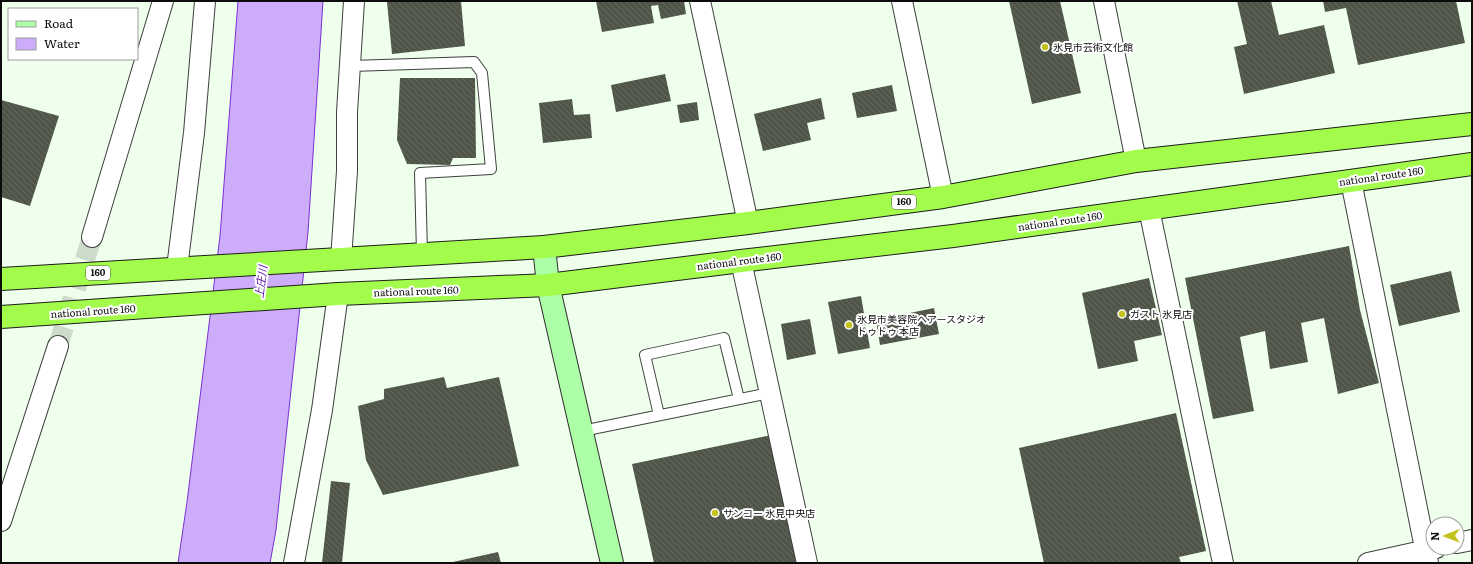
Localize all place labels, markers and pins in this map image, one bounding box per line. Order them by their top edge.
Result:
place label: 氷見市芸術文化館 [1053,39,1133,54]
marker: 氷見市芸術文化館 [1040,42,1050,52]
place label: ガスト 氷見店 [1130,306,1192,321]
marker: ガスト 氷見店 [1117,309,1127,319]
place label: 氷見市美容院ヘアースタジオ ドゥドゥ 本店 [857,311,986,338]
marker: 氷見市美容院ヘアースタジオ ドゥドゥ 本店 [844,320,854,330]
place label: サンコー 氷見中央店 [723,505,815,520]
marker: サンコー 氷見中央店 [710,508,720,518]

